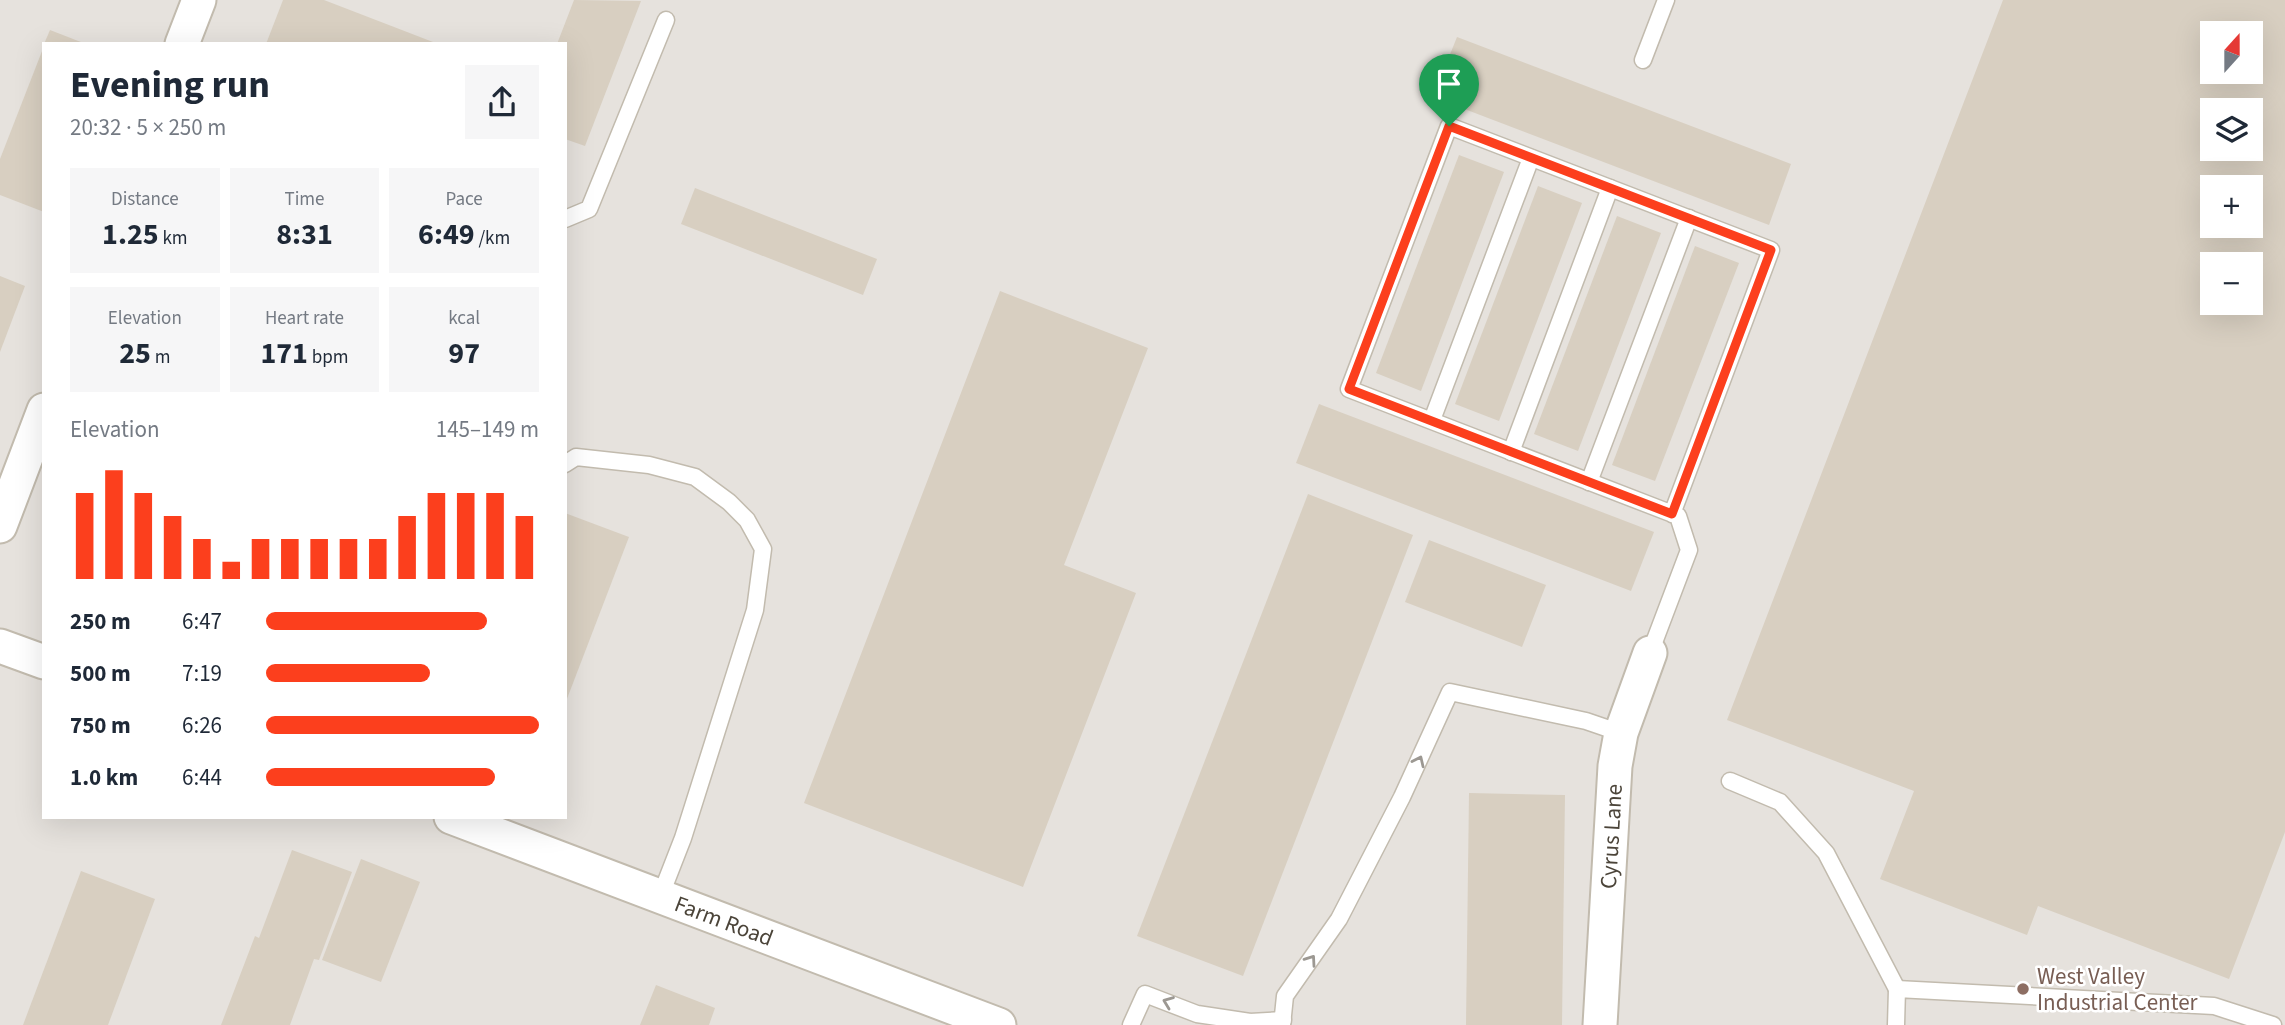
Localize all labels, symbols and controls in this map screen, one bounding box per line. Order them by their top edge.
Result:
north arrow [2200,21,2263,84]
map controls [2200,21,2263,315]
pin [1419,54,1479,126]
text: Evening run [70,58,270,112]
button: share [465,65,539,139]
icon: arrive [1430,65,1468,103]
button: layers [2200,98,2263,161]
text: 20:32 · 5 × 250 m [70,111,226,144]
button: + [2200,175,2263,238]
text: Distance [111,186,179,213]
text: Time [284,186,325,213]
text: Pace [446,186,483,213]
text: 1.25 [102,213,159,256]
text: 8:31 [276,213,333,256]
text: 6:49 [418,213,475,256]
text: km [159,225,188,252]
text: /km [475,225,510,252]
button: − [2200,252,2263,315]
text: Elevation [108,305,182,332]
text: Heart rate [265,305,344,332]
text: kcal [448,305,480,332]
text: 25 [119,332,151,375]
text: 171 [260,332,308,375]
text: 97 [448,332,480,375]
text: m [151,344,170,371]
text: bpm [308,344,349,371]
text: Elevation [70,413,160,446]
text: 145–149 m [436,413,539,446]
text: 250 m [70,605,131,638]
text: 6:47 [182,605,222,638]
text: 500 m [70,657,131,690]
text: 7:19 [182,657,222,690]
text: 750 m [70,709,131,742]
text: 6:26 [182,709,222,742]
one-way arrow [1411,755,1425,768]
text: 1.0 km [70,761,138,794]
text: 6:44 [182,761,222,794]
street label: Cyrus Lane [1592,783,1631,890]
street label: Farm Road [670,887,778,955]
one-way arrow [1303,955,1315,968]
place label: West Valley Industrial Center [2037,960,2199,1019]
marker: West Valley Industrial Center [2015,981,2031,997]
one-way arrow [1163,997,1175,1011]

